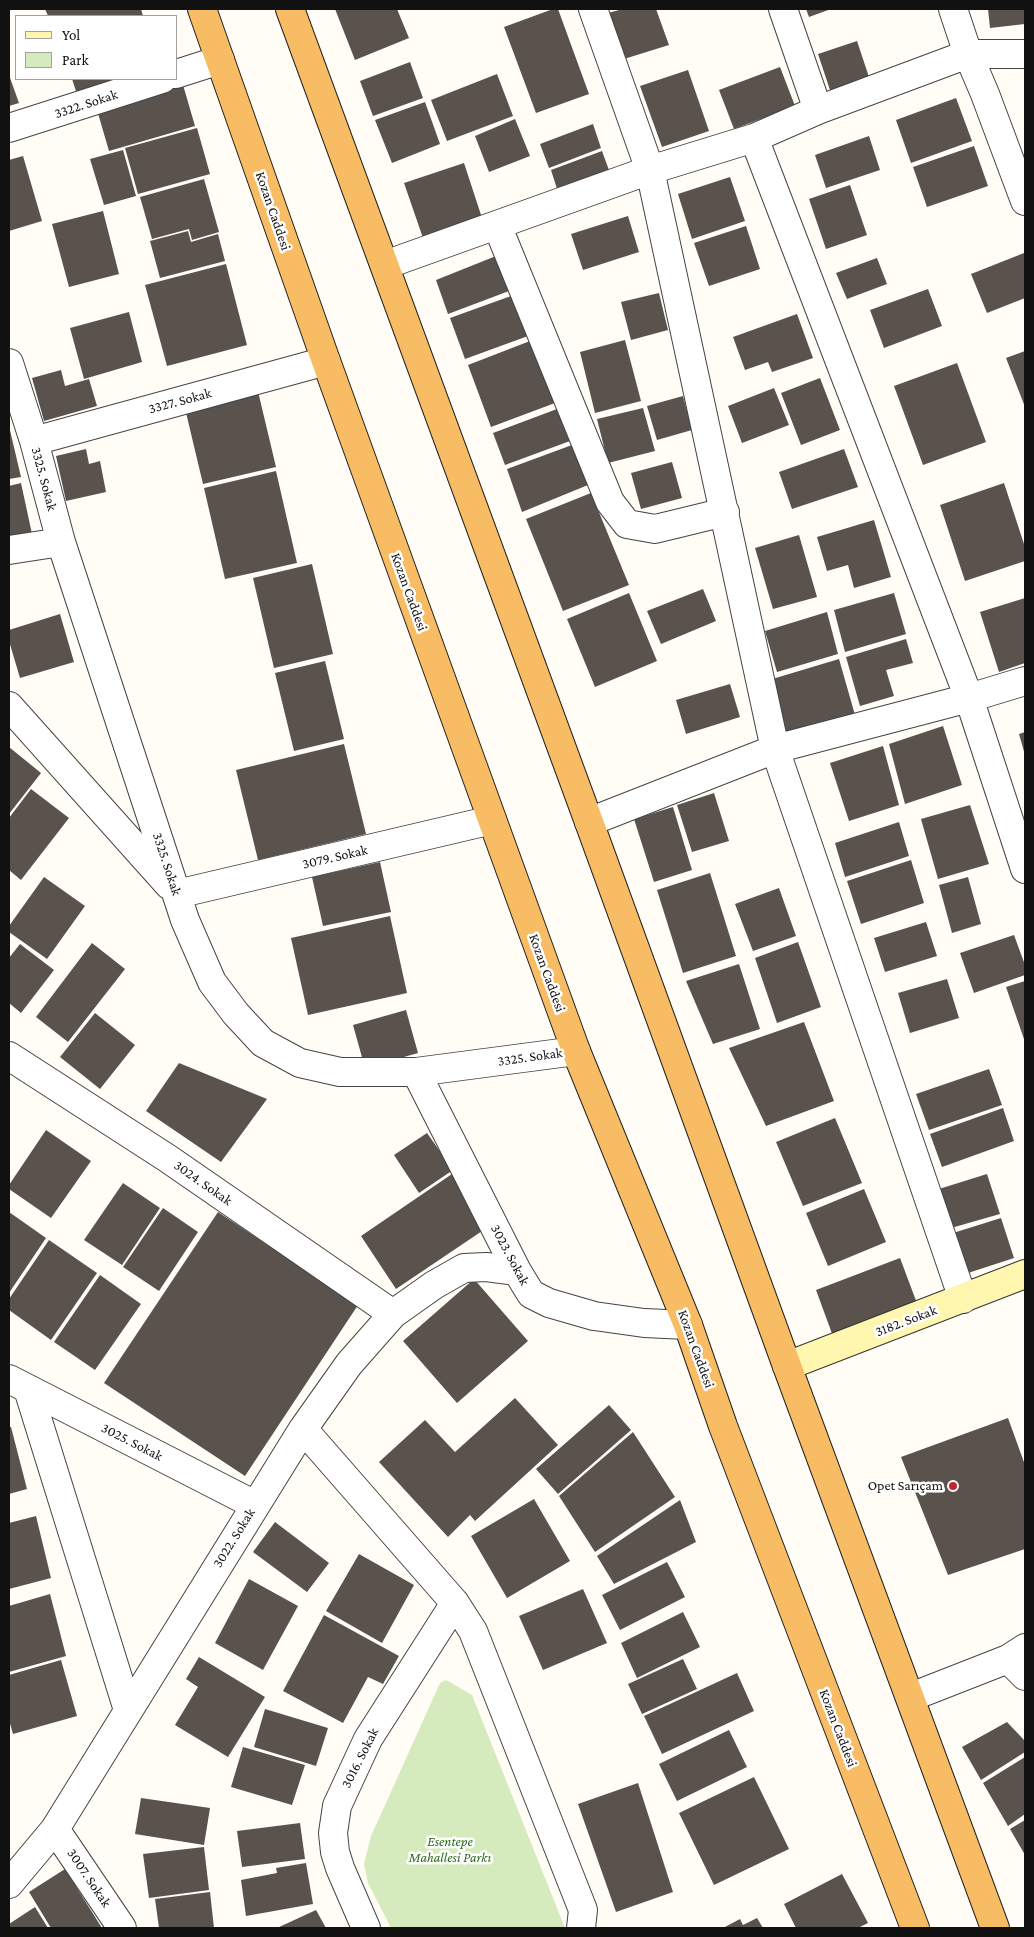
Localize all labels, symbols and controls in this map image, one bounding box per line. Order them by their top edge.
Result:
legend [15,15,178,80]
text: Yol [62,27,80,43]
text: Park [62,52,89,68]
street label: 3322. Sokak [52,86,120,122]
street label: Kozan Caddesi [252,169,294,253]
street label: 3327. Sokak [147,385,213,417]
street label: 3325. Sokak [27,445,61,513]
street label: Kozan Caddesi [387,551,431,633]
street label: 3325. Sokak [149,830,185,898]
street label: 3079. Sokak [301,841,369,873]
street label: Kozan Caddesi [525,932,569,1014]
street label: 3325. Sokak [496,1044,564,1070]
street label: 3024. Sokak [171,1157,235,1209]
street label: 3023. Sokak [487,1222,533,1288]
street label: 3182. Sokak [873,1302,939,1340]
street label: Kozan Caddesi [674,1308,718,1390]
street label: 3025. Sokak [98,1419,166,1465]
place label: Opet Sarıçam [868,1478,943,1494]
marker: Opet Sarıçam [947,1480,959,1492]
street label: 3022. Sokak [209,1505,259,1571]
street label: Kozan Caddesi [815,1687,861,1769]
street label: 3016. Sokak [338,1725,382,1791]
park label: Esentepe Mahallesi Parkı [409,1834,491,1866]
street label: 3007. Sokak [63,1845,115,1911]

